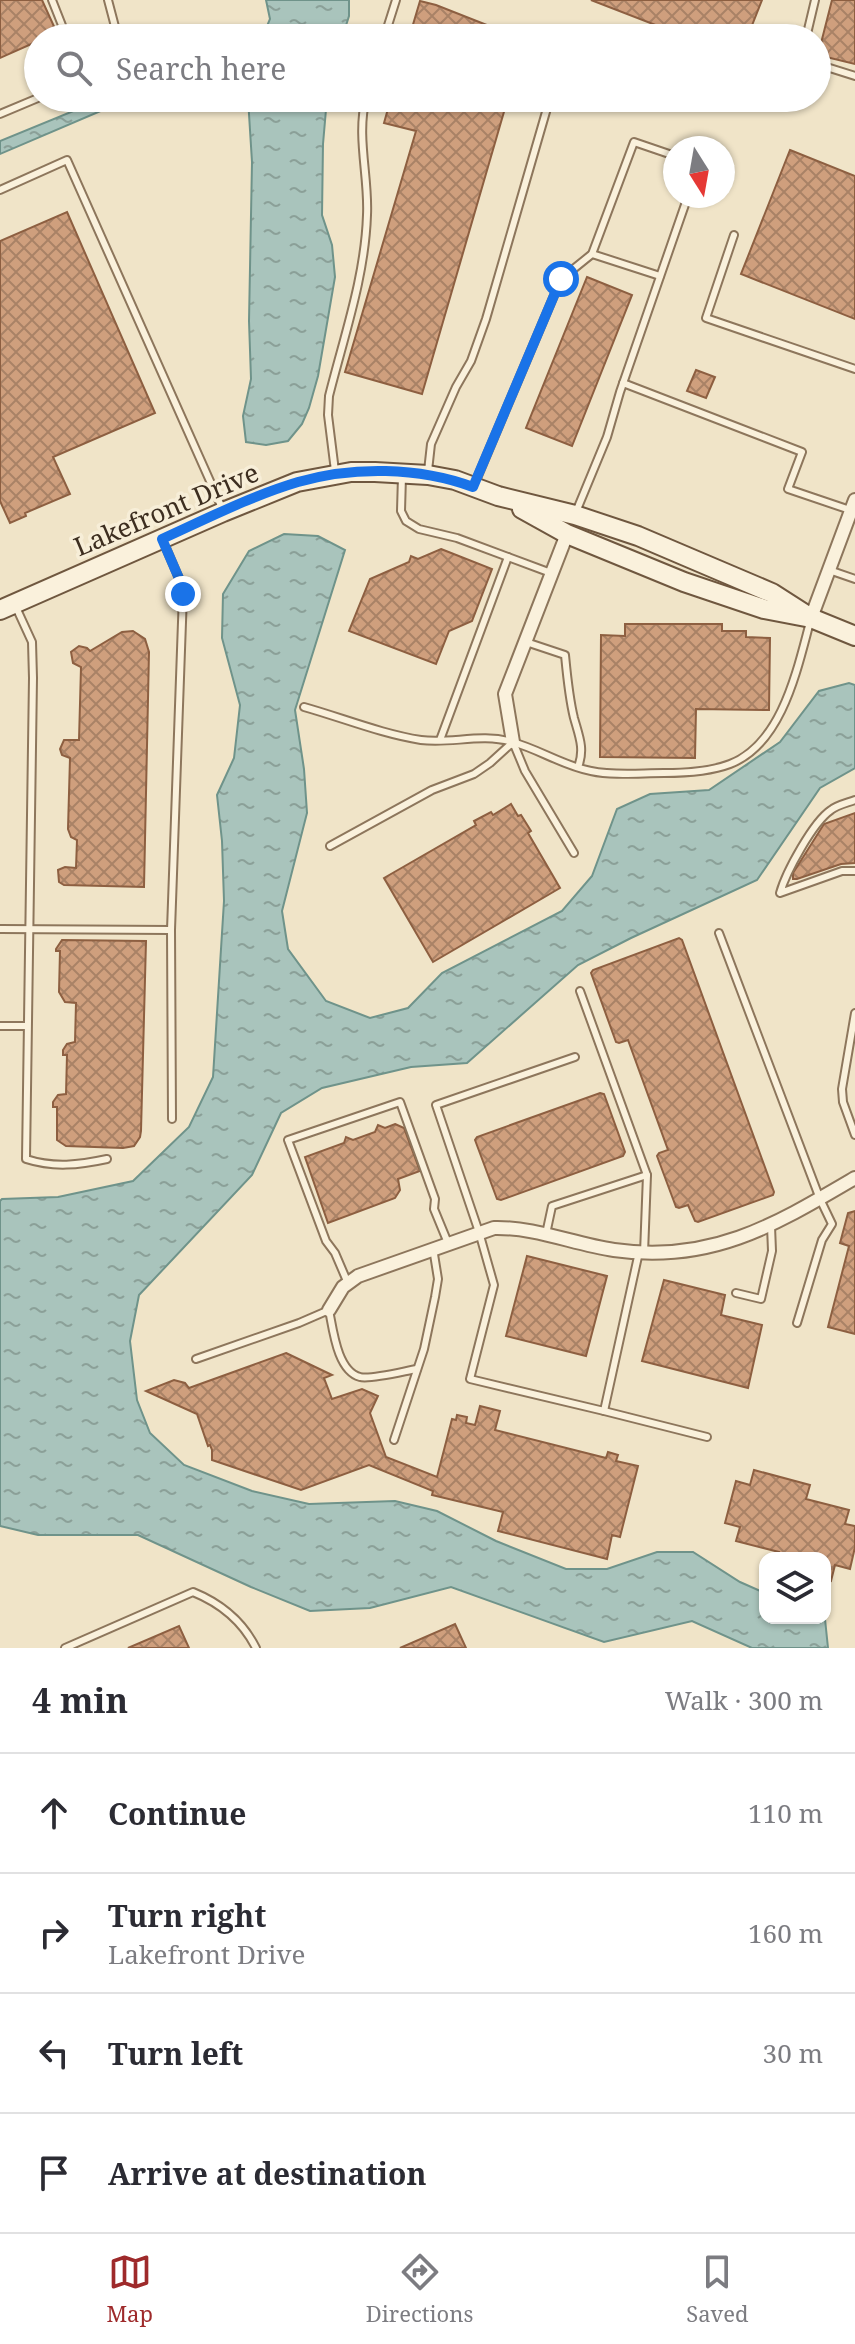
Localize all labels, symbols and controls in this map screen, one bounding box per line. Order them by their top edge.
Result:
search box [24,24,831,112]
icon: search [52,46,96,90]
text: Search here [116,48,286,89]
north arrow [663,136,735,208]
route start [543,261,579,297]
street label: Lakefront Drive [68,454,264,564]
route end [165,576,201,612]
map controls [759,1552,831,1624]
button: layers [759,1552,831,1624]
text: 4 min [32,1677,128,1723]
text: Walk · 300 m [665,1682,823,1718]
icon: ahead [32,1791,76,1835]
text: Continue [108,1793,246,1834]
text: 110 m [748,1795,823,1831]
text: Turn right [108,1895,266,1936]
icon: right [32,1911,76,1955]
text: 160 m [748,1915,823,1951]
text: Lakefront Drive [108,1936,305,1972]
icon: left [32,2031,76,2075]
text: Turn left [108,2033,243,2074]
text: 30 m [763,2035,823,2071]
icon: arrive [32,2151,76,2195]
text: Arrive at destination [108,2153,427,2194]
tab: Map [106,2250,153,2328]
tab: Directions [366,2250,473,2328]
tab: Saved [686,2250,749,2328]

